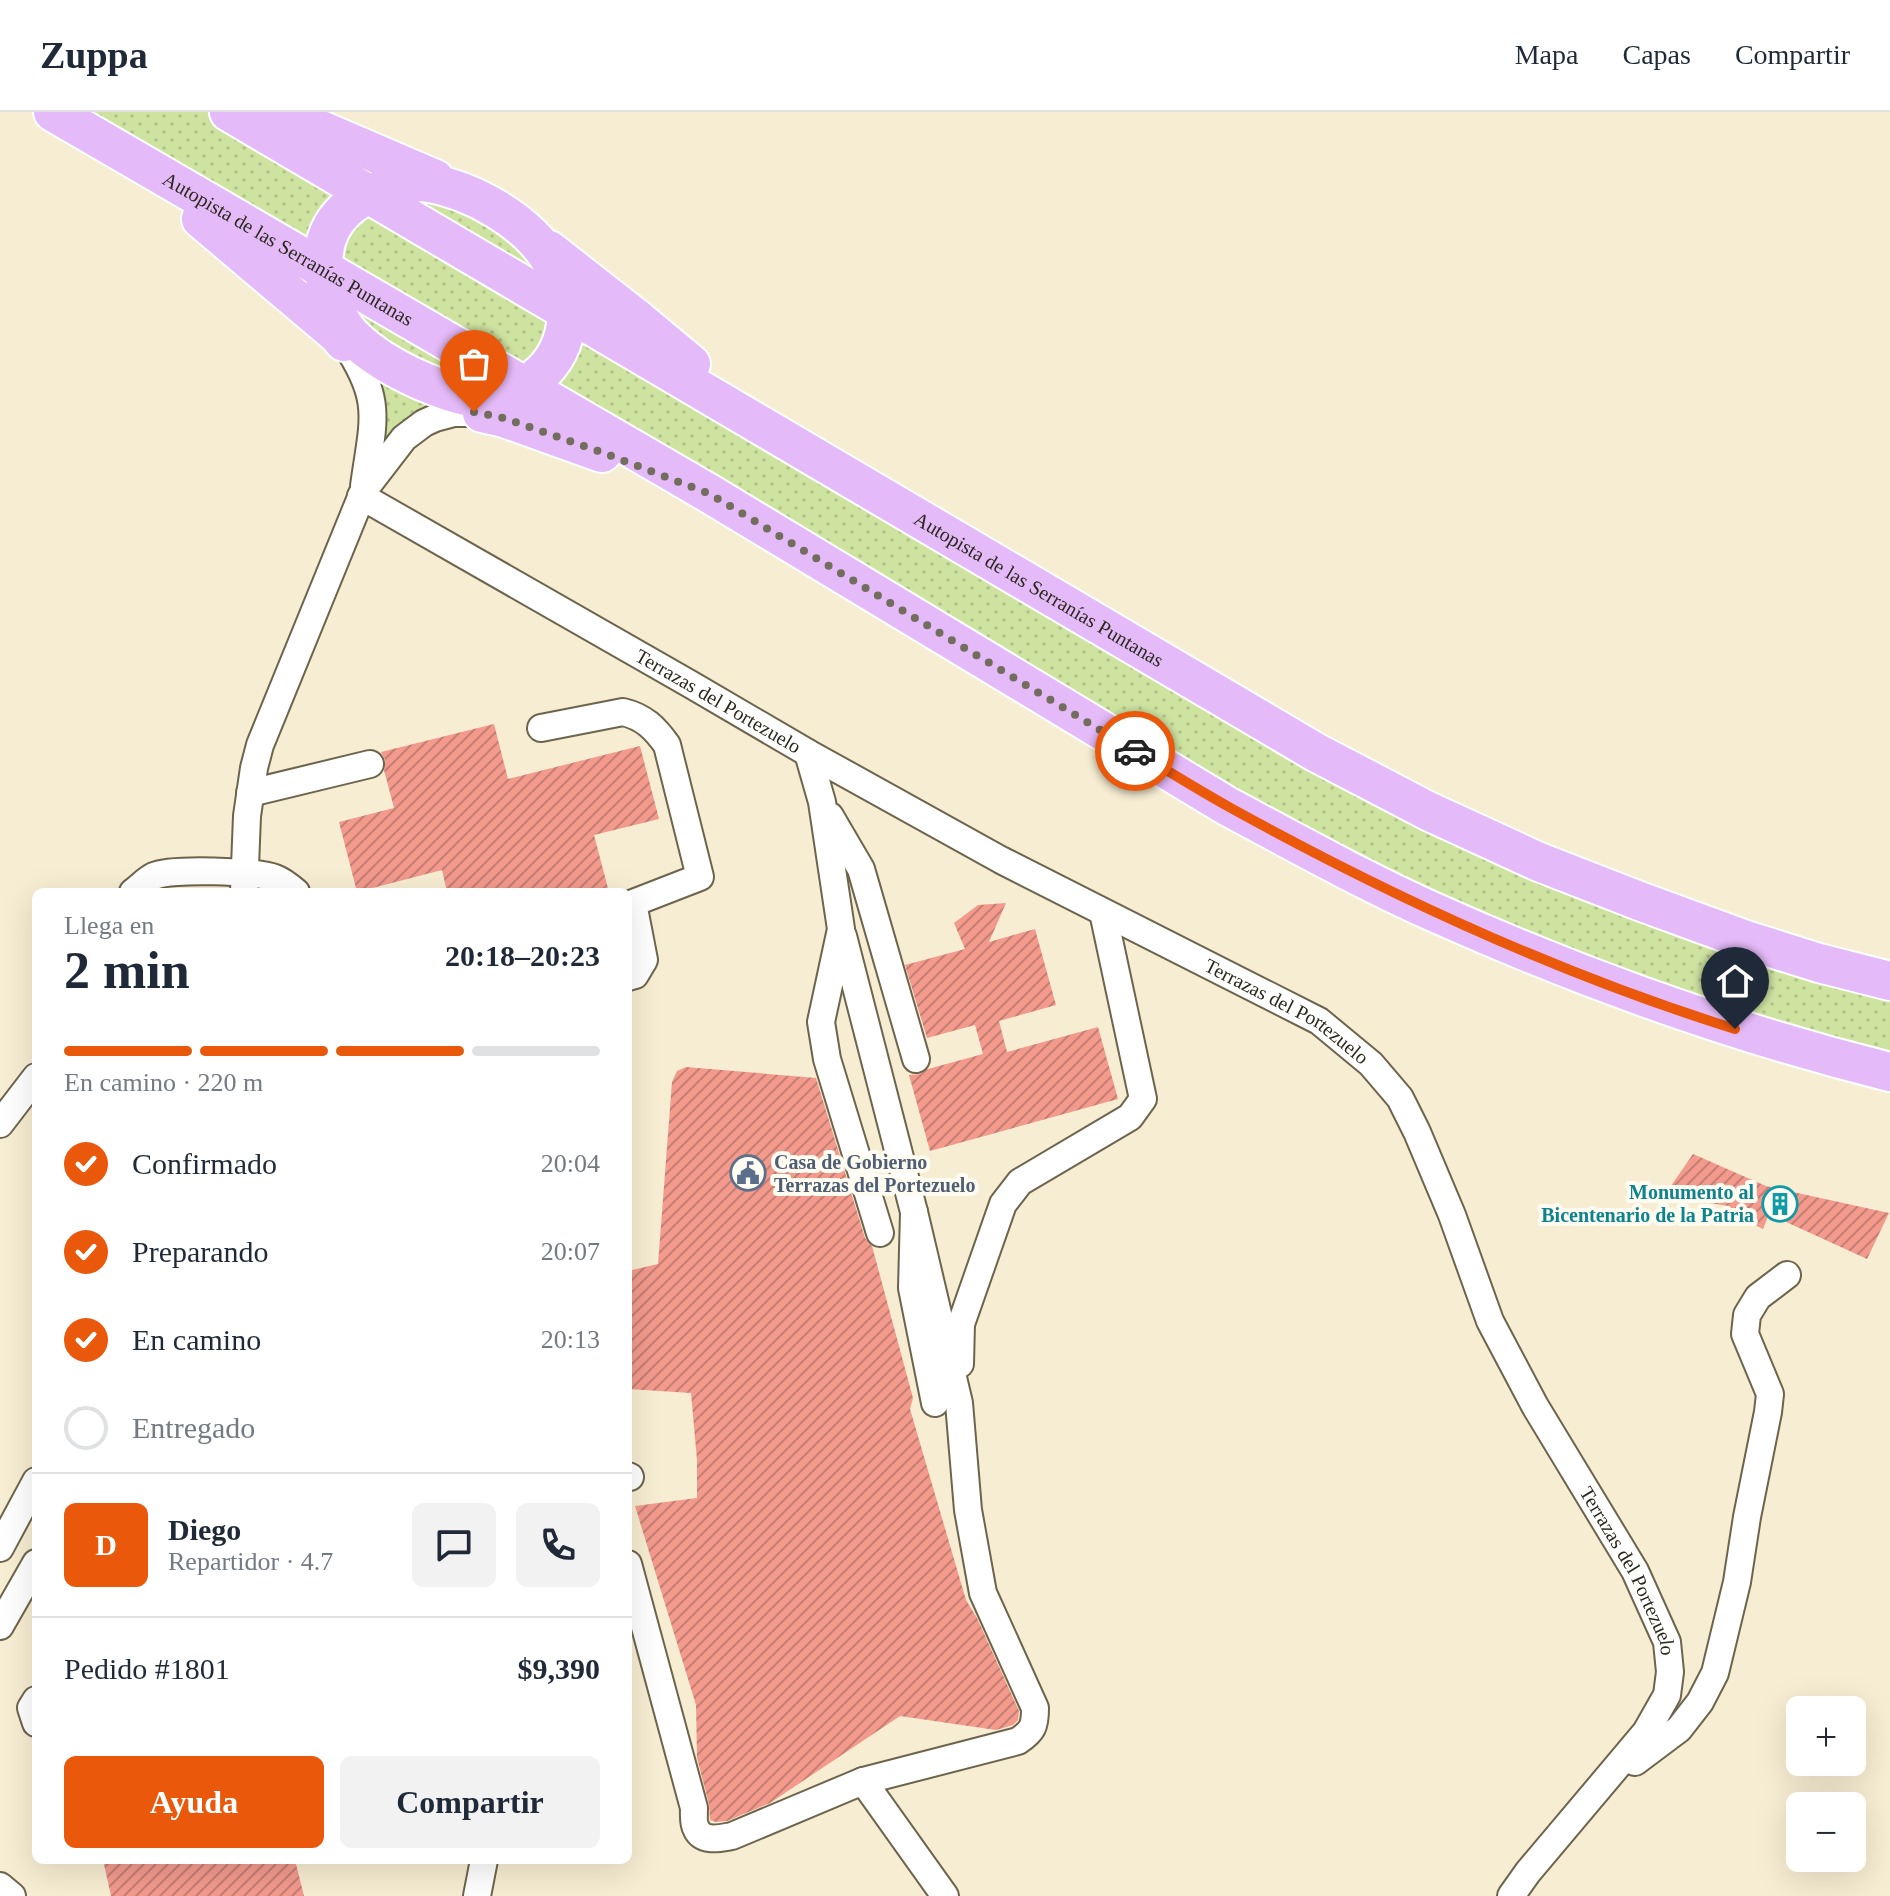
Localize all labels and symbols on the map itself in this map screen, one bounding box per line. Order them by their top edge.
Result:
street label: Autopista de las Serranías Puntanas [159,167,417,330]
pin [440,330,508,412]
street label: Autopista de las Serranías Puntanas [910,507,1168,671]
street label: Terrazas del Portezuelo [632,644,805,758]
courier [1095,711,1175,791]
pin [1701,947,1769,1029]
street label: Terrazas del Portezuelo [1201,954,1373,1068]
place label: Casa de Gobierno Terrazas del Portezuelo [774,1151,975,1196]
public building icon: Casa de Gobierno Terrazas del Portezuelo [729,1154,767,1192]
place label: Monumento al Bicentenario de la Patria [1541,1181,1754,1226]
building icon: Monumento al Bicentenario de la Patria [1761,1185,1799,1223]
street label: Terrazas del Portezuelo [1576,1483,1679,1656]

